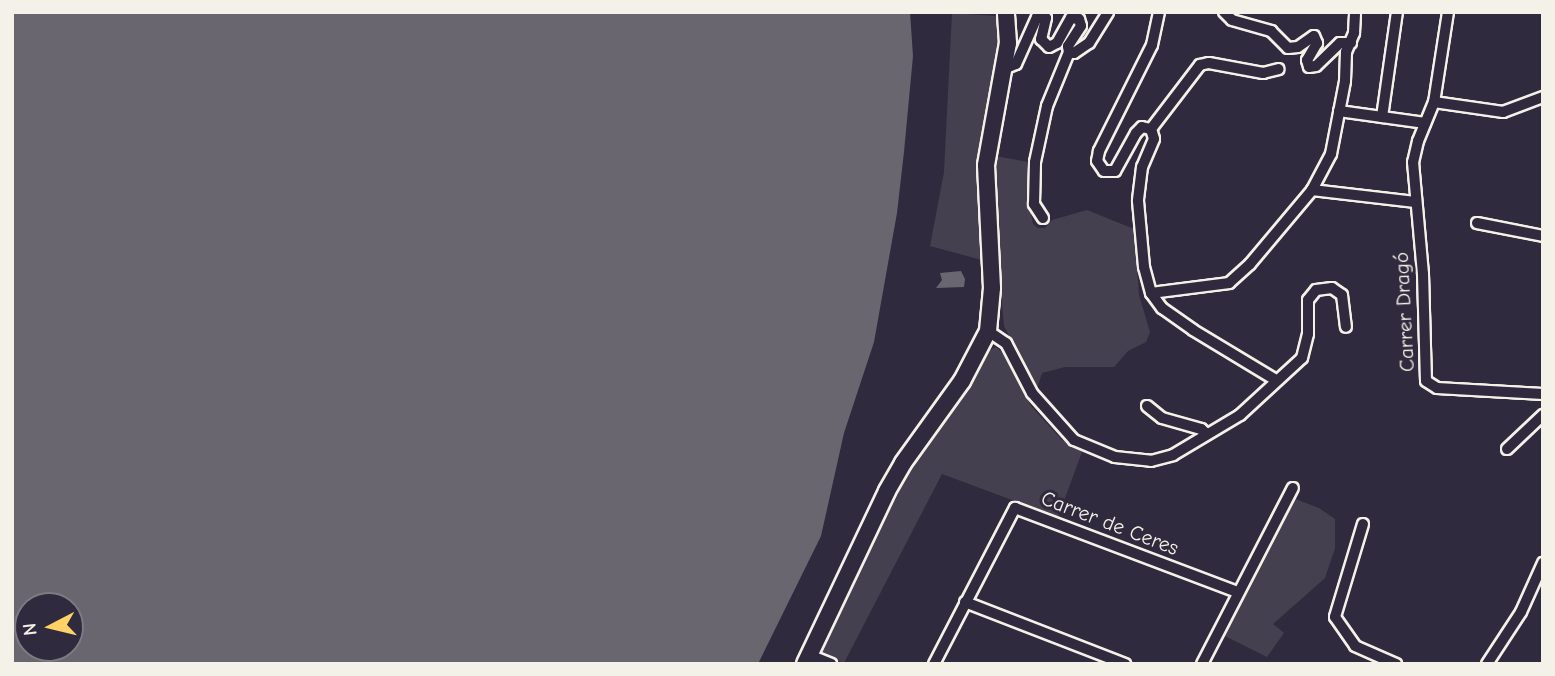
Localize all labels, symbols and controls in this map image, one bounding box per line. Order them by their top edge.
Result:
street label: Carrer Dragó [1388,251,1420,373]
street label: Carrer de Ceres [1038,485,1182,561]
north arrow [14,592,84,662]
text: N [18,622,42,637]

